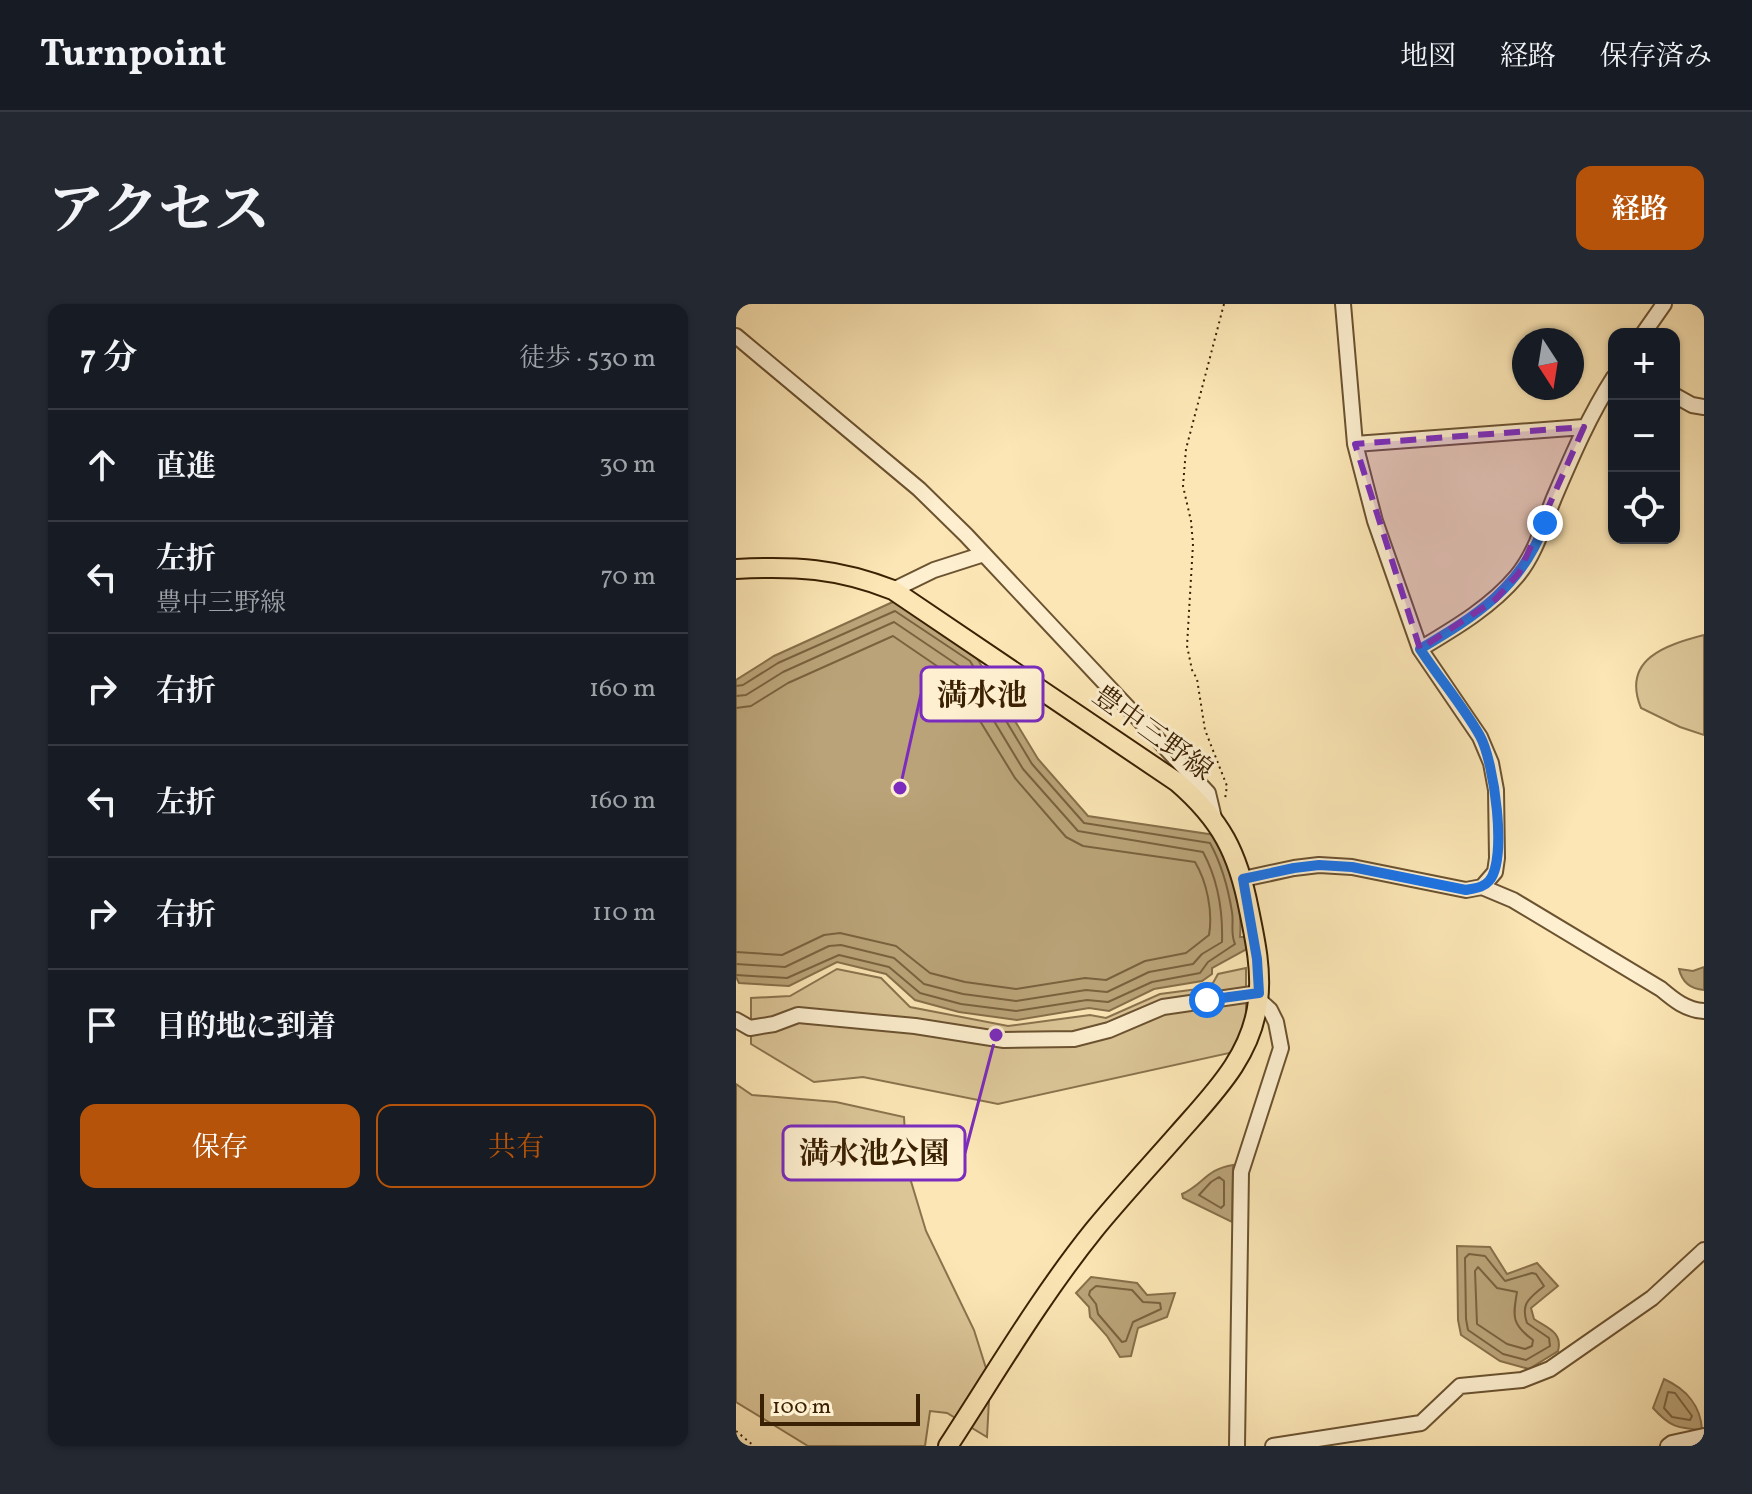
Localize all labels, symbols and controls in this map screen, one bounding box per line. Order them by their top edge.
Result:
text: Turnpoint [40,29,226,82]
text: 地図 [1400,38,1456,77]
text: 経路 [1500,38,1556,77]
text: 保存済み [1600,38,1712,77]
button: 経路 [1576,166,1704,250]
text: アクセス [48,175,270,253]
north arrow [1512,328,1584,400]
map controls [1608,328,1680,544]
button: + [1608,328,1680,400]
text: 7 分 [80,336,137,383]
text: 徒歩 · 530 m [519,341,656,377]
button: − [1608,400,1680,472]
icon: ahead [80,443,124,487]
text: 直進 [156,447,216,489]
text: 30 m [599,447,656,483]
button: locate [1608,472,1680,544]
route end [1527,505,1563,541]
text: 左折 [156,539,216,581]
icon: left [80,555,124,599]
text: 70 m [601,559,656,595]
text: 豊中三野線 [156,586,286,622]
icon: right [80,667,124,711]
callout: 満水池 [921,667,1043,721]
text: 右折 [156,671,216,713]
text: 160 m [589,671,656,707]
text: 満水池 [937,676,1027,718]
street label: 豊中三野線 [1084,677,1220,791]
icon: left [80,779,124,823]
text: 左折 [156,783,216,825]
text: 160 m [589,783,656,819]
icon: right [80,891,124,935]
text: 右折 [156,895,216,937]
text: 110 m [592,895,656,931]
route start [1189,982,1225,1018]
icon: arrive [80,1003,124,1047]
text: 目的地に到着 [156,1007,336,1049]
button: 保存 [80,1104,360,1188]
button: 共有 [376,1104,656,1188]
callout: 満水池公園 [783,1126,965,1180]
text: 満水池公園 [799,1134,949,1176]
scale bar [760,1390,920,1426]
text: 100 m [772,1392,831,1423]

